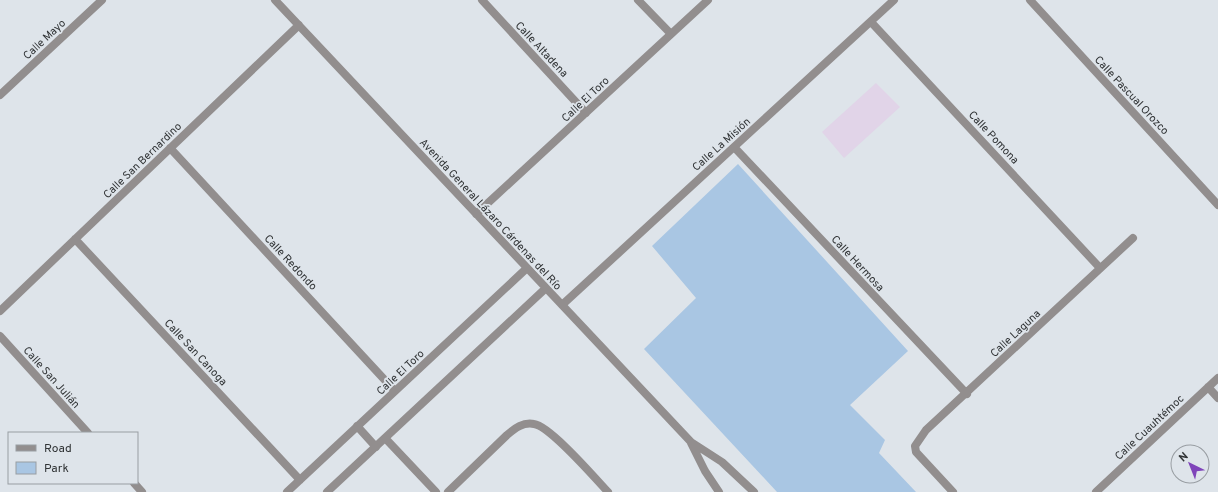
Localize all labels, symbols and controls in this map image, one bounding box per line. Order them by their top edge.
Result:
street label: Calle Mayo [20,16,69,63]
street label: Calle Altadena [512,19,571,81]
street label: Calle Pascual Orozco [1091,53,1171,138]
street label: Calle El Toro [559,74,613,125]
street label: Calle Pomona [965,108,1022,167]
street label: Calle La Misión [690,115,754,175]
street label: Calle San Bernardino [101,120,185,202]
street label: Avenida General Lázaro Cárdenas del Río [416,136,564,293]
street label: Calle Redondo [261,232,320,294]
street label: Calle Hermosa [828,233,887,295]
street label: Calle Laguna [988,307,1044,361]
street label: Calle San Canoga [161,316,230,389]
street label: Calle San Julián [20,344,83,411]
street label: Calle El Toro [374,347,428,398]
street label: Calle Cuauhtémoc [1112,392,1187,463]
legend [8,432,138,484]
text: Road [44,441,72,457]
north arrow [1170,444,1210,484]
text: N [1176,450,1192,465]
text: Park [44,461,69,477]

